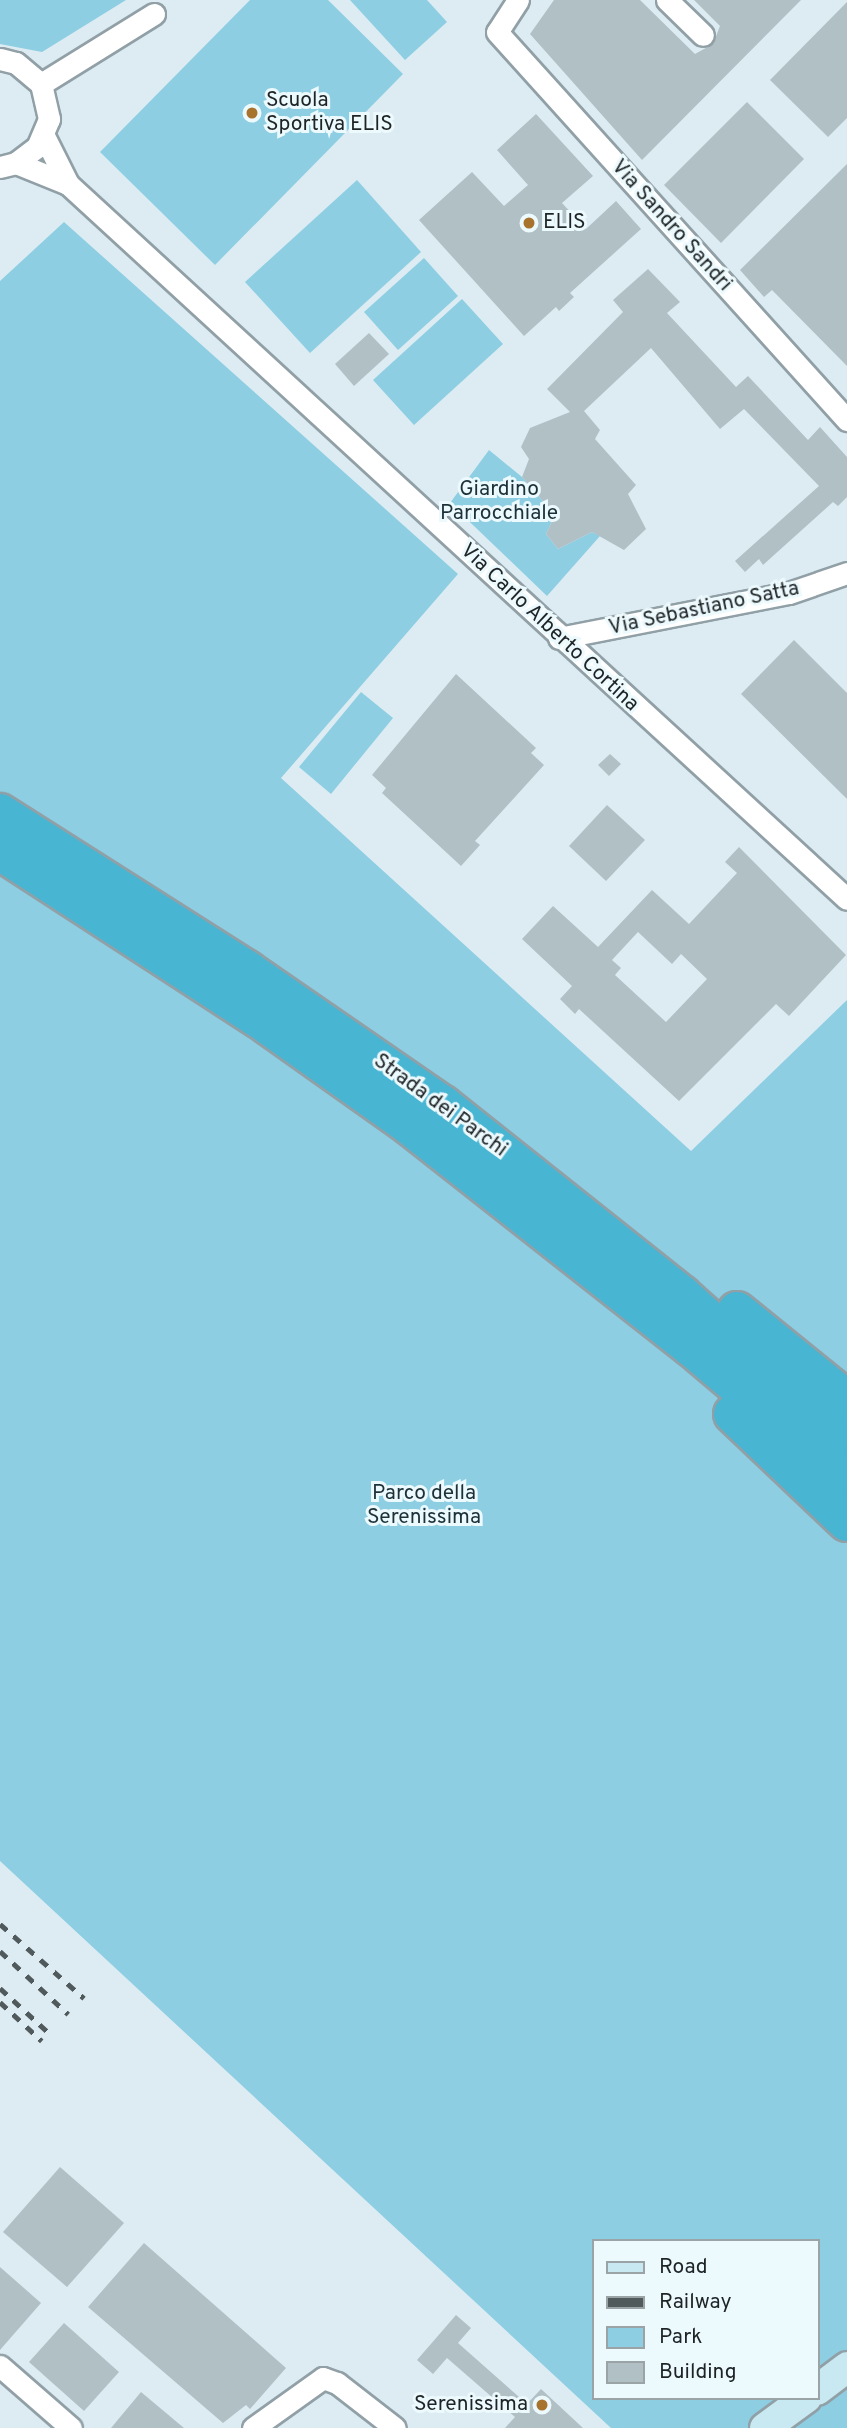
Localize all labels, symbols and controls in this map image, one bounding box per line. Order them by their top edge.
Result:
place label: Scuola Sportiva ELIS [266,88,393,138]
marker: Scuola Sportiva ELIS [244,105,260,121]
street label: Via Sandro Sandri [605,155,737,297]
place label: ELIS [543,210,586,236]
marker: ELIS [521,215,537,231]
park label: Giardino Parrocchiale [440,477,558,527]
street label: Via Carlo Alberto Cortina [454,538,644,718]
street label: Via Sebastiano Satta [607,577,801,641]
street label: Strada dei Parchi [368,1049,512,1163]
park label: Parco della Serenissima [367,1481,481,1531]
legend [592,2239,819,2400]
text: Road [659,2254,708,2281]
text: Railway [659,2289,732,2316]
text: Park [659,2324,702,2351]
text: Building [659,2359,737,2386]
place label: Serenissima [414,2392,528,2418]
marker: Serenissima [534,2397,550,2413]

